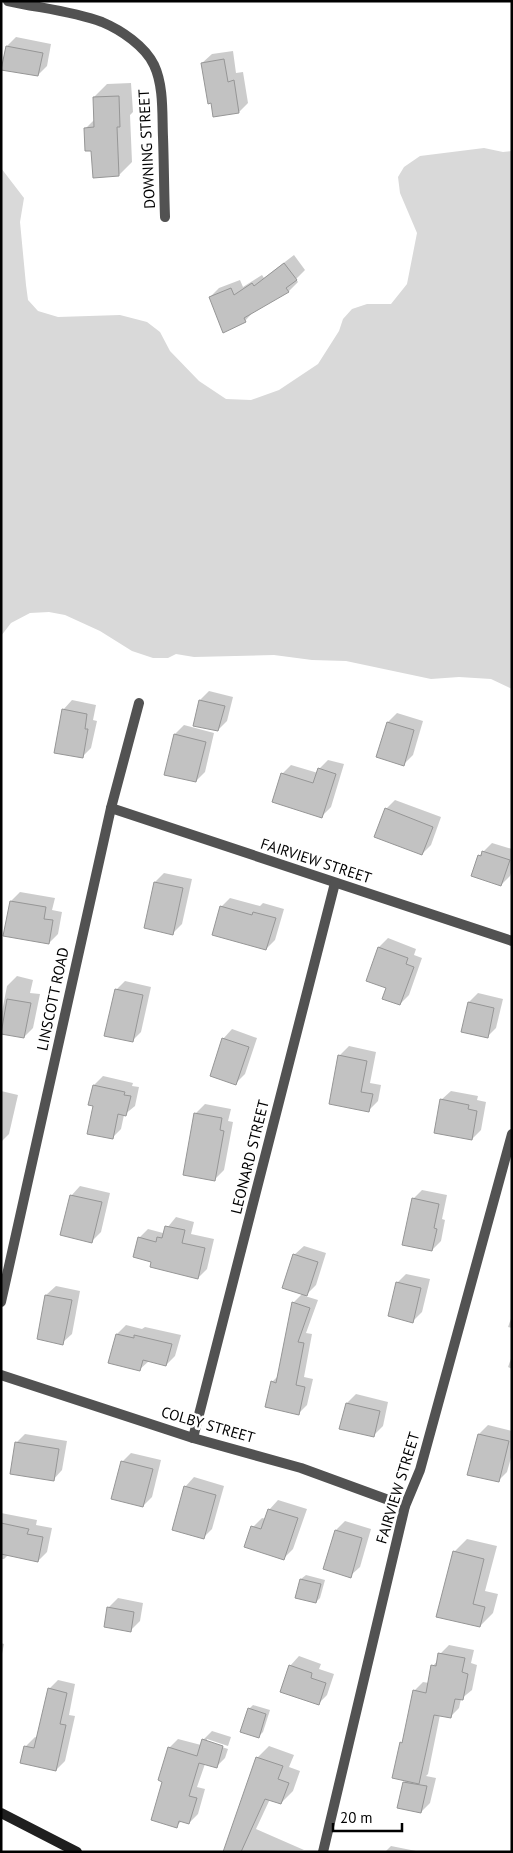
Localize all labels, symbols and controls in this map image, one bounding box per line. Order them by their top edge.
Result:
street label: DOWNING STREET [134,88,159,209]
street label: FAIRVIEW STREET [258,834,375,888]
street label: LINSCOTT ROAD [32,946,73,1052]
street label: LEONARD STREET [226,1097,273,1216]
street label: COLBY STREET [159,1402,258,1447]
street label: FAIRVIEW STREET [372,1429,424,1546]
scale bar [333,1800,402,1832]
text: 20 m [340,1808,373,1827]

